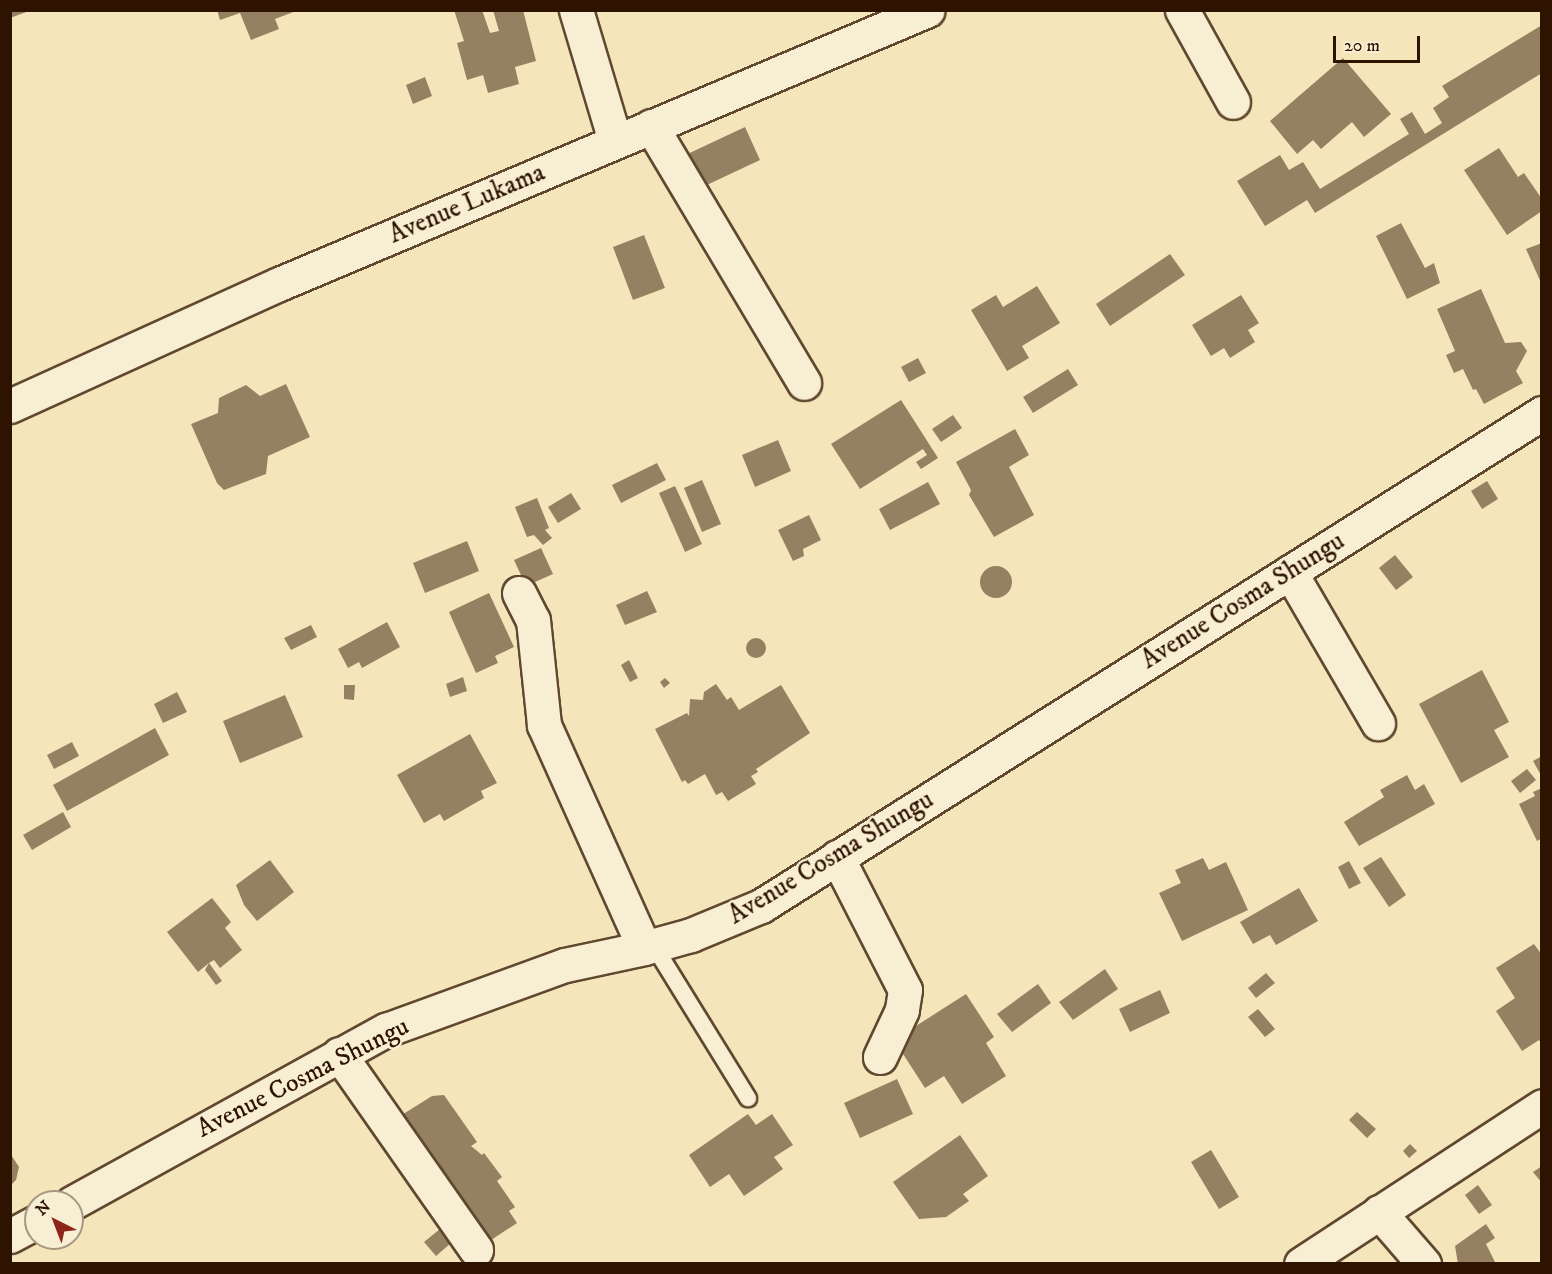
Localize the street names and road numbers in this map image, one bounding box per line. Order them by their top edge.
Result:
street label: Avenue Lukama [384,157,550,251]
street label: Avenue Cosma Shungu [1136,526,1350,676]
street label: Avenue Cosma Shungu [723,784,939,932]
street label: Avenue Cosma Shungu [192,1011,414,1145]

